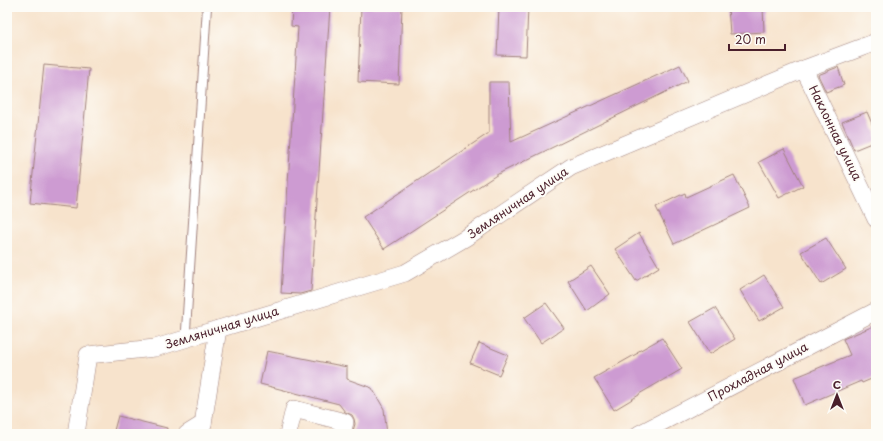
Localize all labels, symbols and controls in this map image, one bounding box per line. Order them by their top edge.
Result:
scale bar [729,26,785,52]
text: 20 m [735,30,766,48]
street label: Наклонная улица [805,82,867,184]
street label: Земляничная улица [464,162,572,243]
street label: Земляничная улица [163,301,281,353]
street label: Прохладная улица [704,337,811,405]
north arrow [817,375,857,415]
text: С [833,376,841,393]

